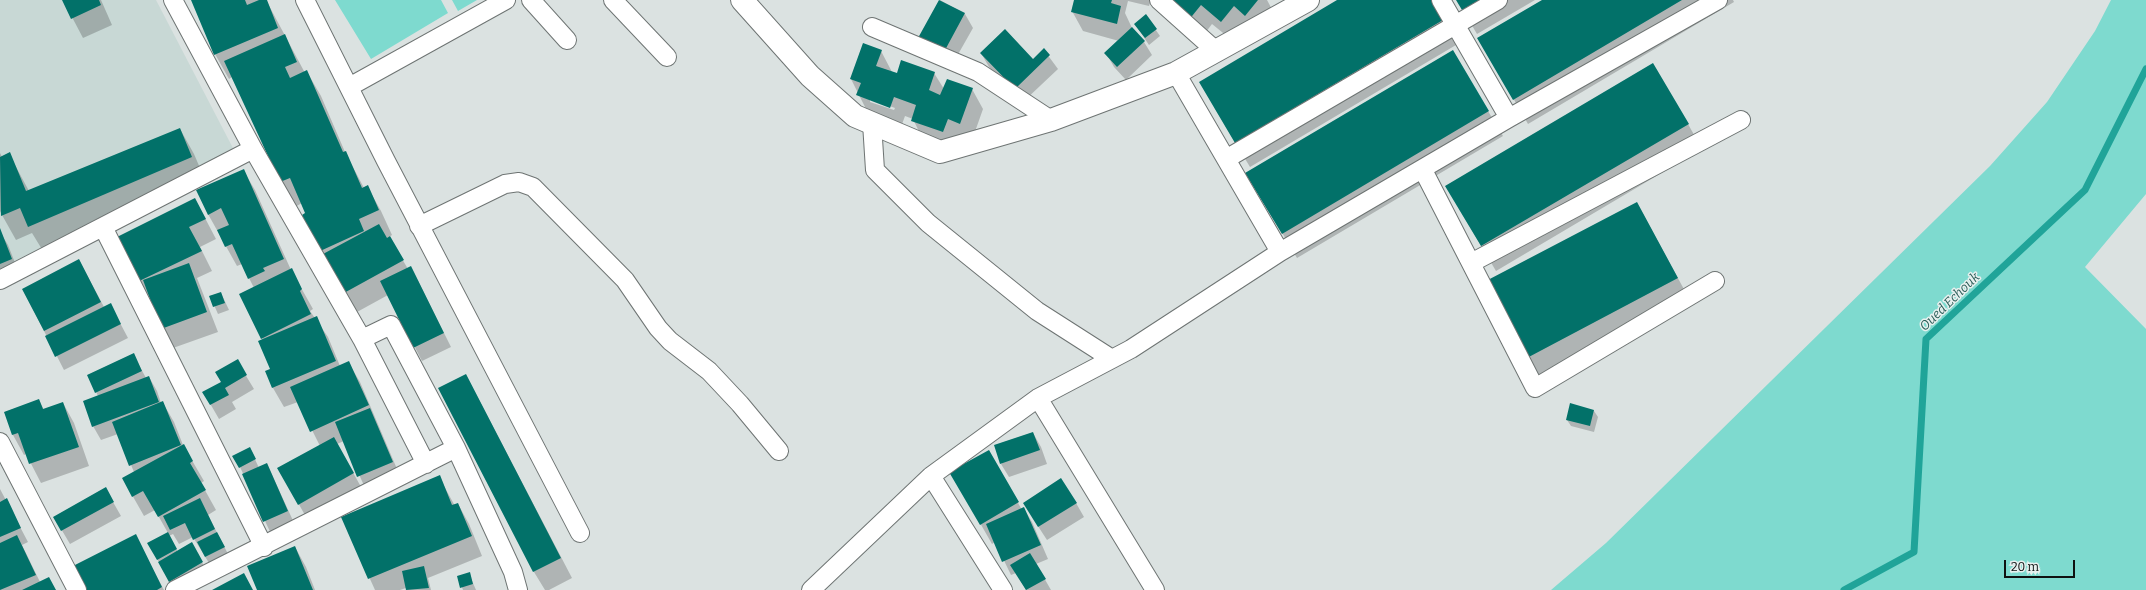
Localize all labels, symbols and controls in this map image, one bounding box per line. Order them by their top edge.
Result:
water label: Oued Echouk [1917,270,1983,334]
scale bar [2006,552,2077,578]
text: 20 m [2011,560,2039,574]

